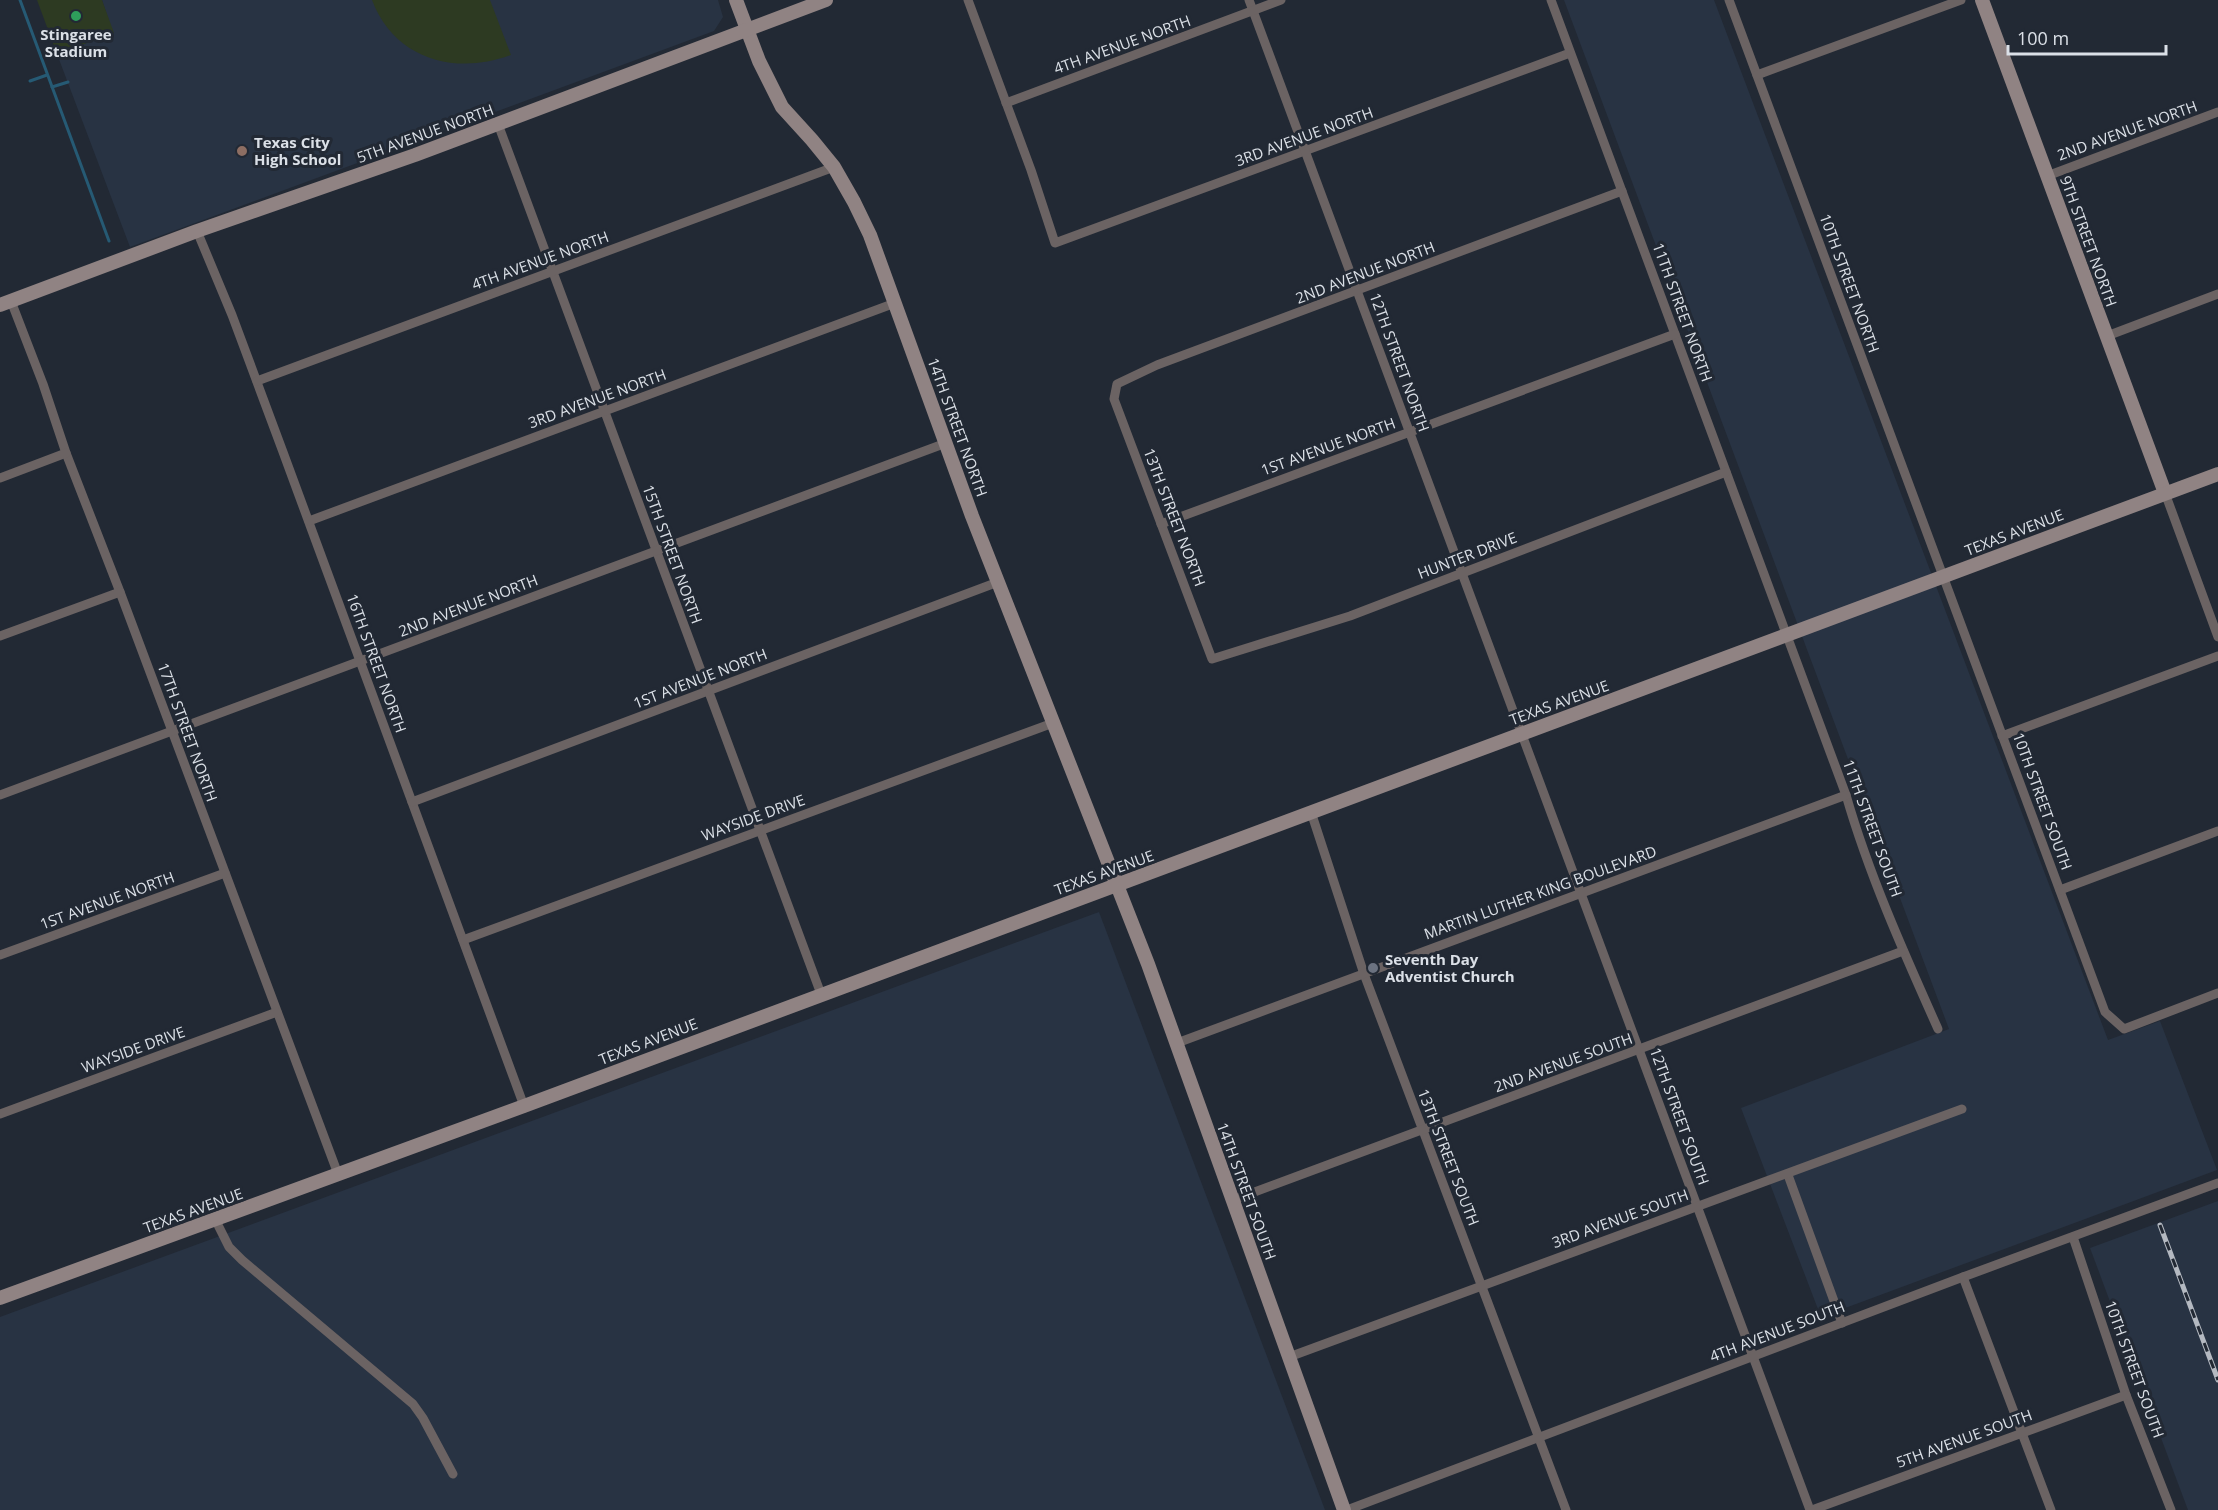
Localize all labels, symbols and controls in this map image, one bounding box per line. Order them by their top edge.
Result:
marker: Stingaree Stadium [69,9,83,23]
street label: 4TH AVENUE NORTH [1051,10,1193,78]
scale bar [2008,18,2166,56]
place label: Stingaree Stadium [40,24,112,61]
text: 100 m [2017,26,2069,50]
street label: 2ND AVENUE NORTH [2054,95,2200,165]
street label: 5TH AVENUE NORTH [354,99,496,167]
street label: 3RD AVENUE NORTH [1232,102,1376,170]
place label: Texas City High School [254,132,341,169]
marker: Texas City High School [235,144,249,158]
street label: 9TH STREET NORTH [2056,173,2122,309]
street label: 10TH STREET NORTH [1816,211,1884,355]
street label: 4TH AVENUE NORTH [469,226,611,294]
street label: 2ND AVENUE NORTH [1293,236,1437,308]
street label: 11TH STREET NORTH [1649,240,1717,384]
street label: 12TH STREET NORTH [1366,290,1434,434]
street label: 14TH STREET NORTH [924,355,992,499]
street label: 3RD AVENUE NORTH [525,364,669,432]
street label: 1ST AVENUE NORTH [1258,412,1398,480]
street label: 13TH STREET NORTH [1139,445,1211,589]
street label: 15TH STREET NORTH [639,482,707,626]
street label: TEXAS AVENUE [1962,504,2066,560]
street label: HUNTER DRIVE [1415,527,1519,583]
street label: 2ND AVENUE NORTH [396,569,540,641]
street label: 16TH STREET NORTH [343,591,411,735]
street label: 1ST AVENUE NORTH [630,643,770,713]
street label: 17TH STREET NORTH [154,660,222,804]
street label: TEXAS AVENUE [1507,675,1611,729]
street label: 10TH STREET SOUTH [2009,729,2077,873]
street label: 11TH STREET SOUTH [1839,756,1907,900]
street label: WAYSIDE DRIVE [698,789,808,845]
street label: MARTIN LUTHER KING BOULEVARD [1421,841,1659,943]
street label: TEXAS AVENUE [1052,845,1156,899]
street label: 1ST AVENUE NORTH [37,866,177,934]
place label: Seventh Day Adventist Church [1385,949,1515,986]
marker: Seventh Day Adventist Church [1366,961,1380,975]
street label: TEXAS AVENUE [596,1013,700,1069]
street label: WAYSIDE DRIVE [78,1021,188,1077]
street label: 2ND AVENUE SOUTH [1491,1028,1635,1096]
street label: 12TH STREET SOUTH [1646,1044,1714,1188]
street label: 13TH STREET SOUTH [1414,1086,1484,1228]
street label: 14TH STREET SOUTH [1213,1119,1281,1263]
street label: TEXAS AVENUE [141,1183,245,1237]
street label: 3RD AVENUE SOUTH [1549,1184,1691,1252]
street label: 4TH AVENUE SOUTH [1707,1296,1847,1366]
street label: 10TH STREET SOUTH [2101,1297,2169,1441]
street label: 5TH AVENUE SOUTH [1893,1404,2035,1472]

